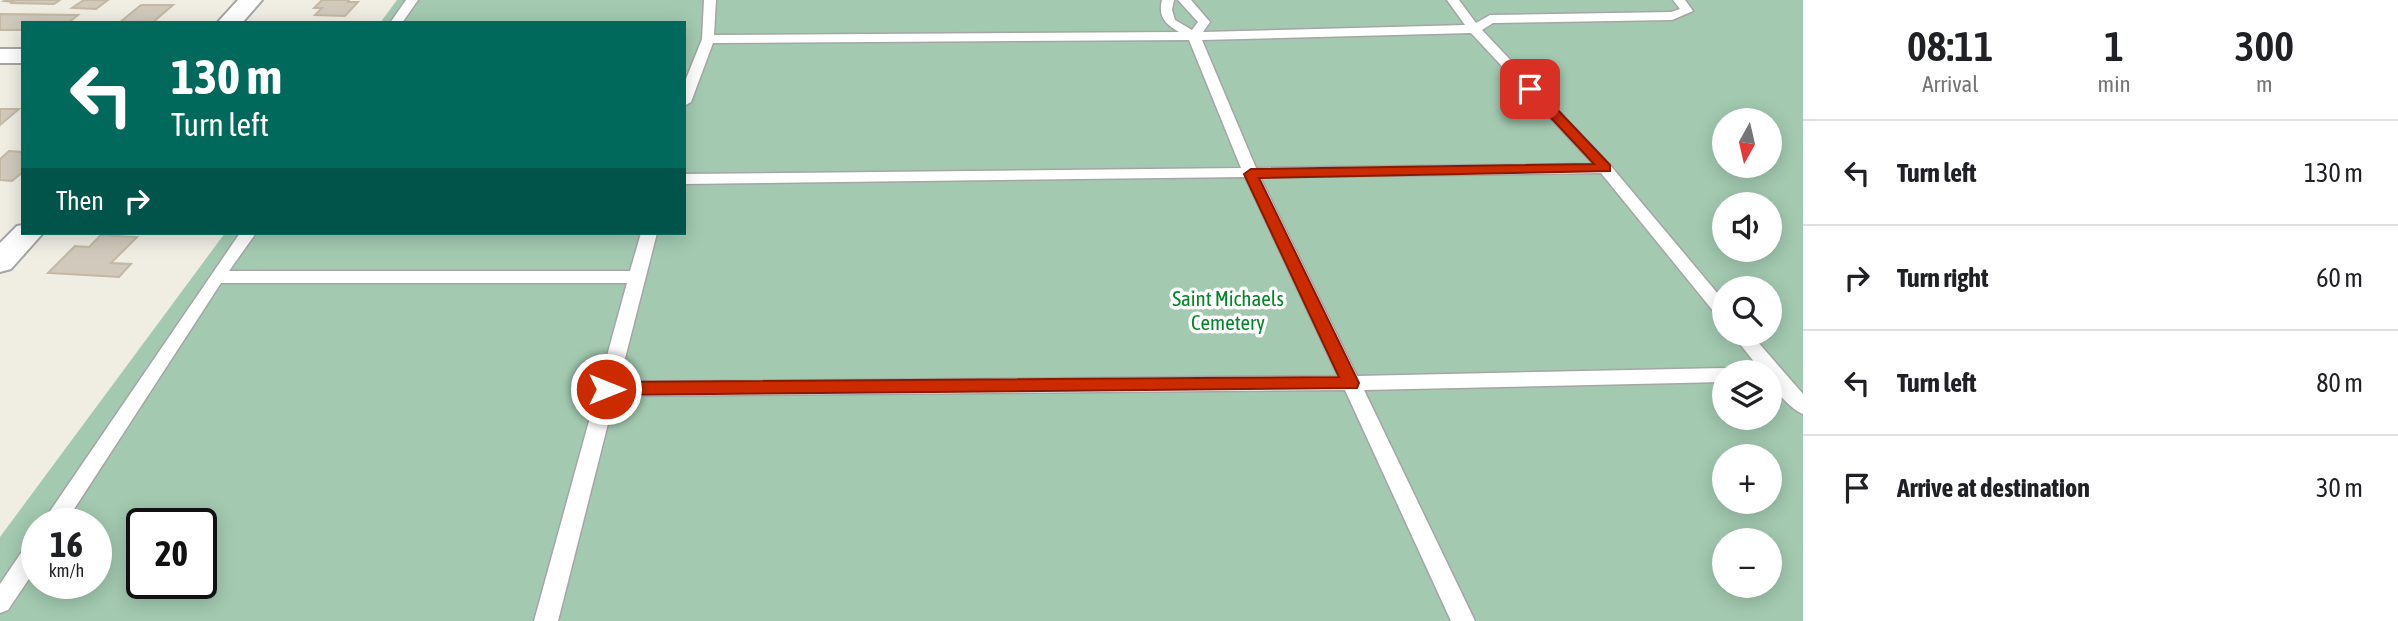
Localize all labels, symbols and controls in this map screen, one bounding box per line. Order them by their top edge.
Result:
text: 08:11 [1907,22,1994,70]
text: 1 [2104,22,2124,70]
text: 300 [2235,22,2294,70]
text: 130 m [171,48,282,104]
icon: left [56,49,147,140]
pin [1500,59,1560,119]
icon: arrive [1511,70,1549,108]
text: Arrival [1922,71,1978,97]
text: min [2098,71,2131,97]
text: m [2256,71,2273,97]
text: Turn left [171,106,269,143]
north arrow [1712,108,1782,178]
map controls [1712,108,1782,598]
icon: left [1838,154,1876,192]
text: Turn left [1897,158,1977,188]
text: 130 m [2304,158,2363,188]
icon: right [118,182,156,220]
text: Then [56,186,104,216]
button: sound [1712,192,1782,262]
icon: right [1838,259,1876,297]
text: Turn right [1897,263,1988,293]
text: 60 m [2316,263,2363,293]
button: search [1712,276,1782,346]
park label: Saint Michaels Cemetery [1172,286,1284,334]
position arrow [569,352,643,426]
button: layers [1712,360,1782,430]
icon: left [1838,364,1876,402]
text: Turn left [1897,368,1977,398]
text: 80 m [2316,368,2363,398]
button: + [1712,444,1782,514]
icon: arrive [1838,469,1876,507]
text: Arrive at destination [1897,473,2090,503]
text: 30 m [2316,473,2363,503]
speed limit sign: 20 [126,508,217,599]
text: 16 [50,524,83,564]
button: − [1712,528,1782,598]
text: km/h [49,560,84,581]

